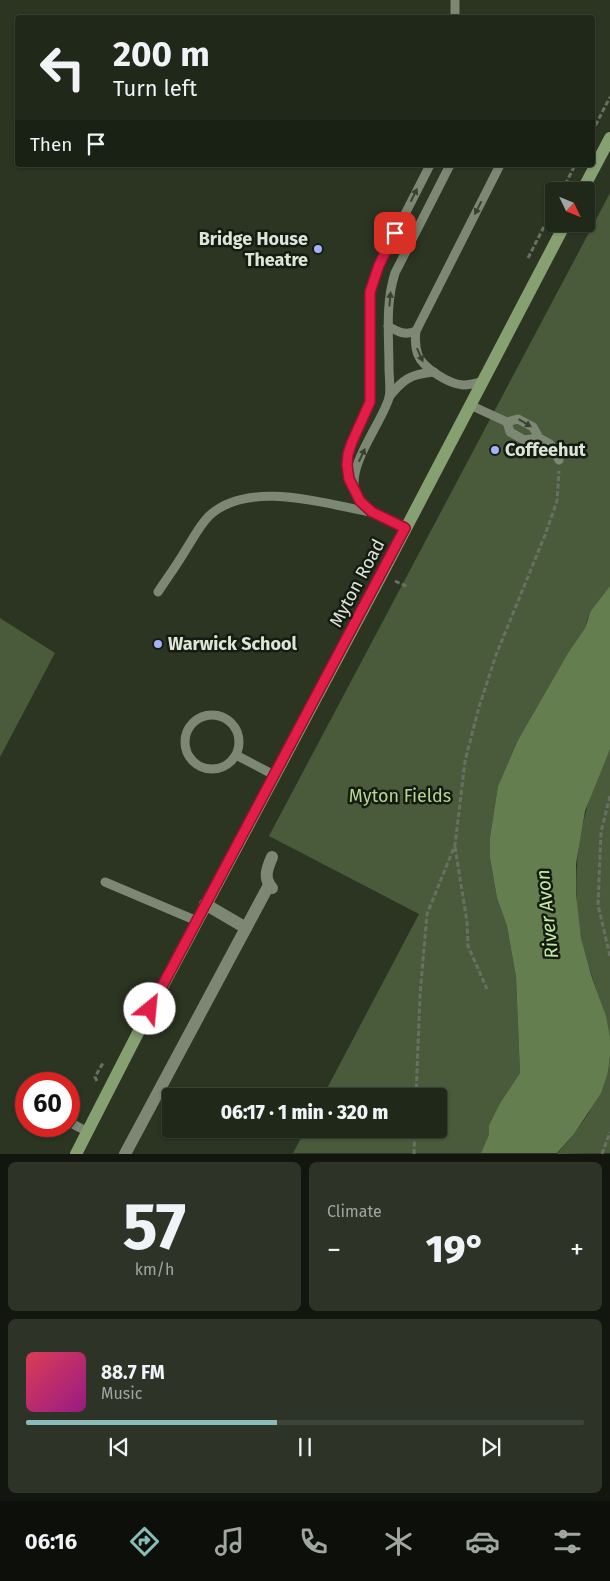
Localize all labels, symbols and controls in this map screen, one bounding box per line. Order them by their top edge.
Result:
text: 200 m [113,33,210,75]
icon: left [30,35,95,100]
text: Turn left [113,75,197,102]
icon: arrive [82,130,110,158]
text: Then [30,133,72,156]
north arrow [545,182,595,232]
map controls [545,182,595,232]
one-way arrow [410,188,418,202]
one-way arrow [474,201,482,216]
pin [374,212,416,254]
icon: arrive [381,219,409,247]
place label: Bridge House Theatre [199,228,308,271]
marker: Bridge House Theatre [312,243,324,255]
one-way arrow [386,291,394,307]
one-way arrow [416,348,424,362]
one-way arrow [519,419,532,428]
place label: Coffeehut [505,439,587,461]
marker: Coffeehut [489,444,501,456]
one-way arrow [358,448,366,462]
street label: Myton Road [325,535,389,631]
place label: Warwick School [168,633,297,655]
marker: Warwick School [152,638,164,650]
park label: Myton Fields [349,785,451,807]
water label: River Avon [531,868,563,960]
position arrow [123,982,175,1034]
speed limit sign: 60 [15,1072,80,1137]
text: 06:17 · 1 min · 320 m [221,1101,388,1124]
text: 57 [123,1188,186,1266]
text: Climate [327,1202,382,1221]
text: 19° [426,1226,485,1272]
text: − [327,1233,341,1266]
text: + [570,1233,584,1266]
text: km/h [135,1260,174,1279]
text: 88.7 FM [101,1361,165,1384]
text: Music [101,1384,142,1403]
icon: previous [105,1433,133,1461]
icon: pause [291,1433,319,1461]
icon: next [477,1433,505,1461]
icon: directions [127,1524,162,1559]
icon: music [212,1524,247,1559]
icon: phone [296,1524,331,1559]
icon: climate [381,1524,416,1559]
icon: car [465,1524,500,1559]
icon: filters [550,1524,585,1559]
text: 06:16 [25,1528,77,1555]

